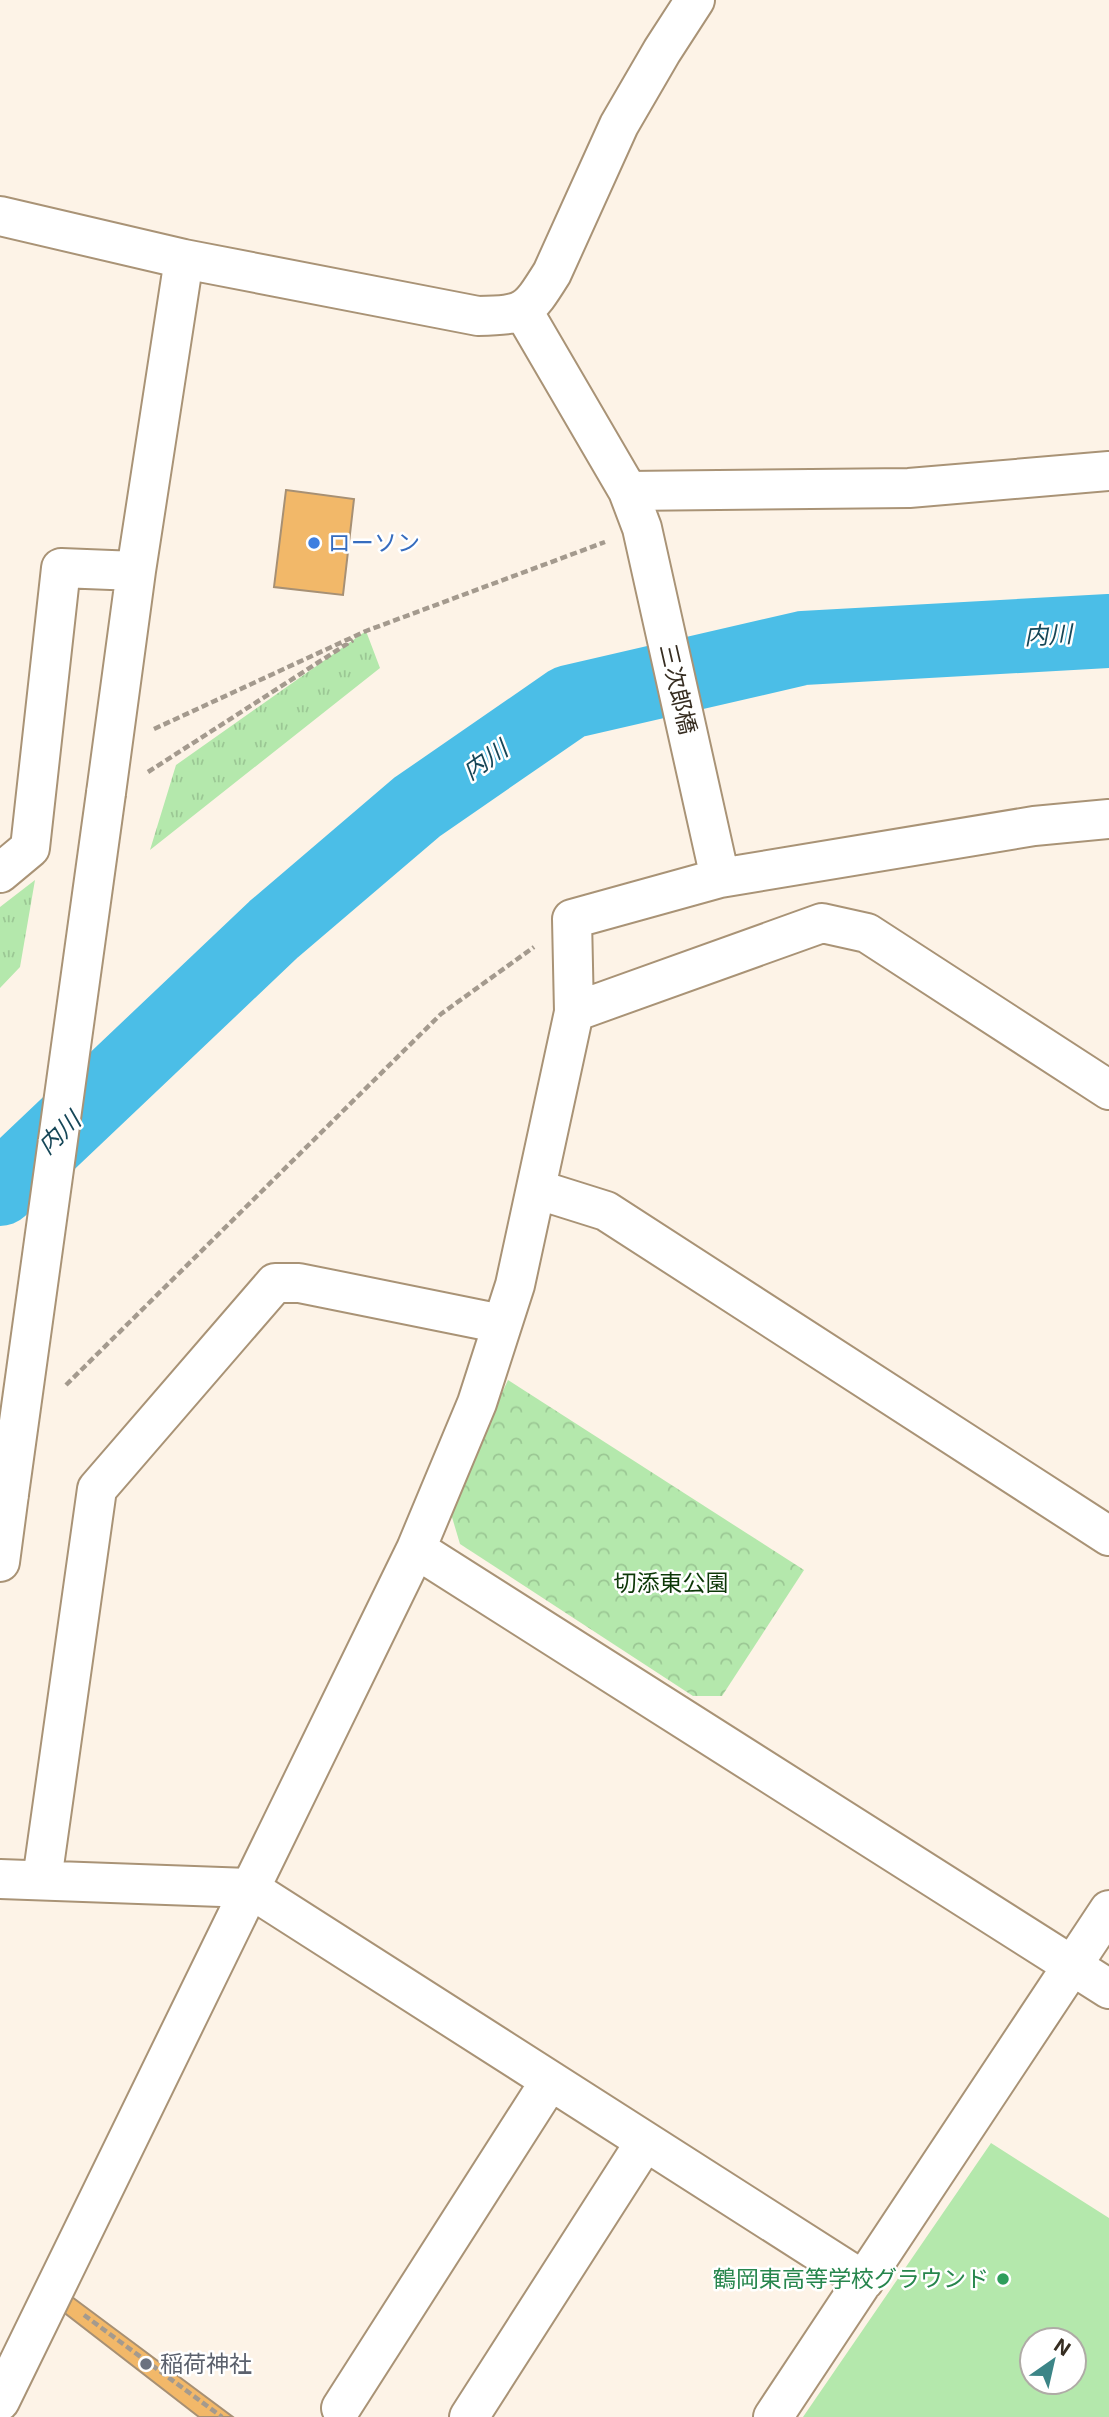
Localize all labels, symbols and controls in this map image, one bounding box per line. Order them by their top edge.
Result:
place label: ローソン [328,529,420,557]
marker: ローソン [306,535,322,551]
water label: 内川 [1023,619,1076,651]
street label: 三次郎橋 [654,641,702,737]
water label: 内川 [457,733,515,786]
water label: 内川 [32,1104,88,1160]
park label: 切添東公園 [614,1569,729,1597]
place label: 鶴岡東高等学校グラウンド [713,2265,989,2293]
marker: 鶴岡東高等学校グラウンド [995,2271,1011,2287]
north arrow [1018,2326,1088,2396]
text: N [1050,2334,1075,2361]
place label: 稲荷神社 [160,2350,252,2378]
marker: 稲荷神社 [138,2356,154,2372]

